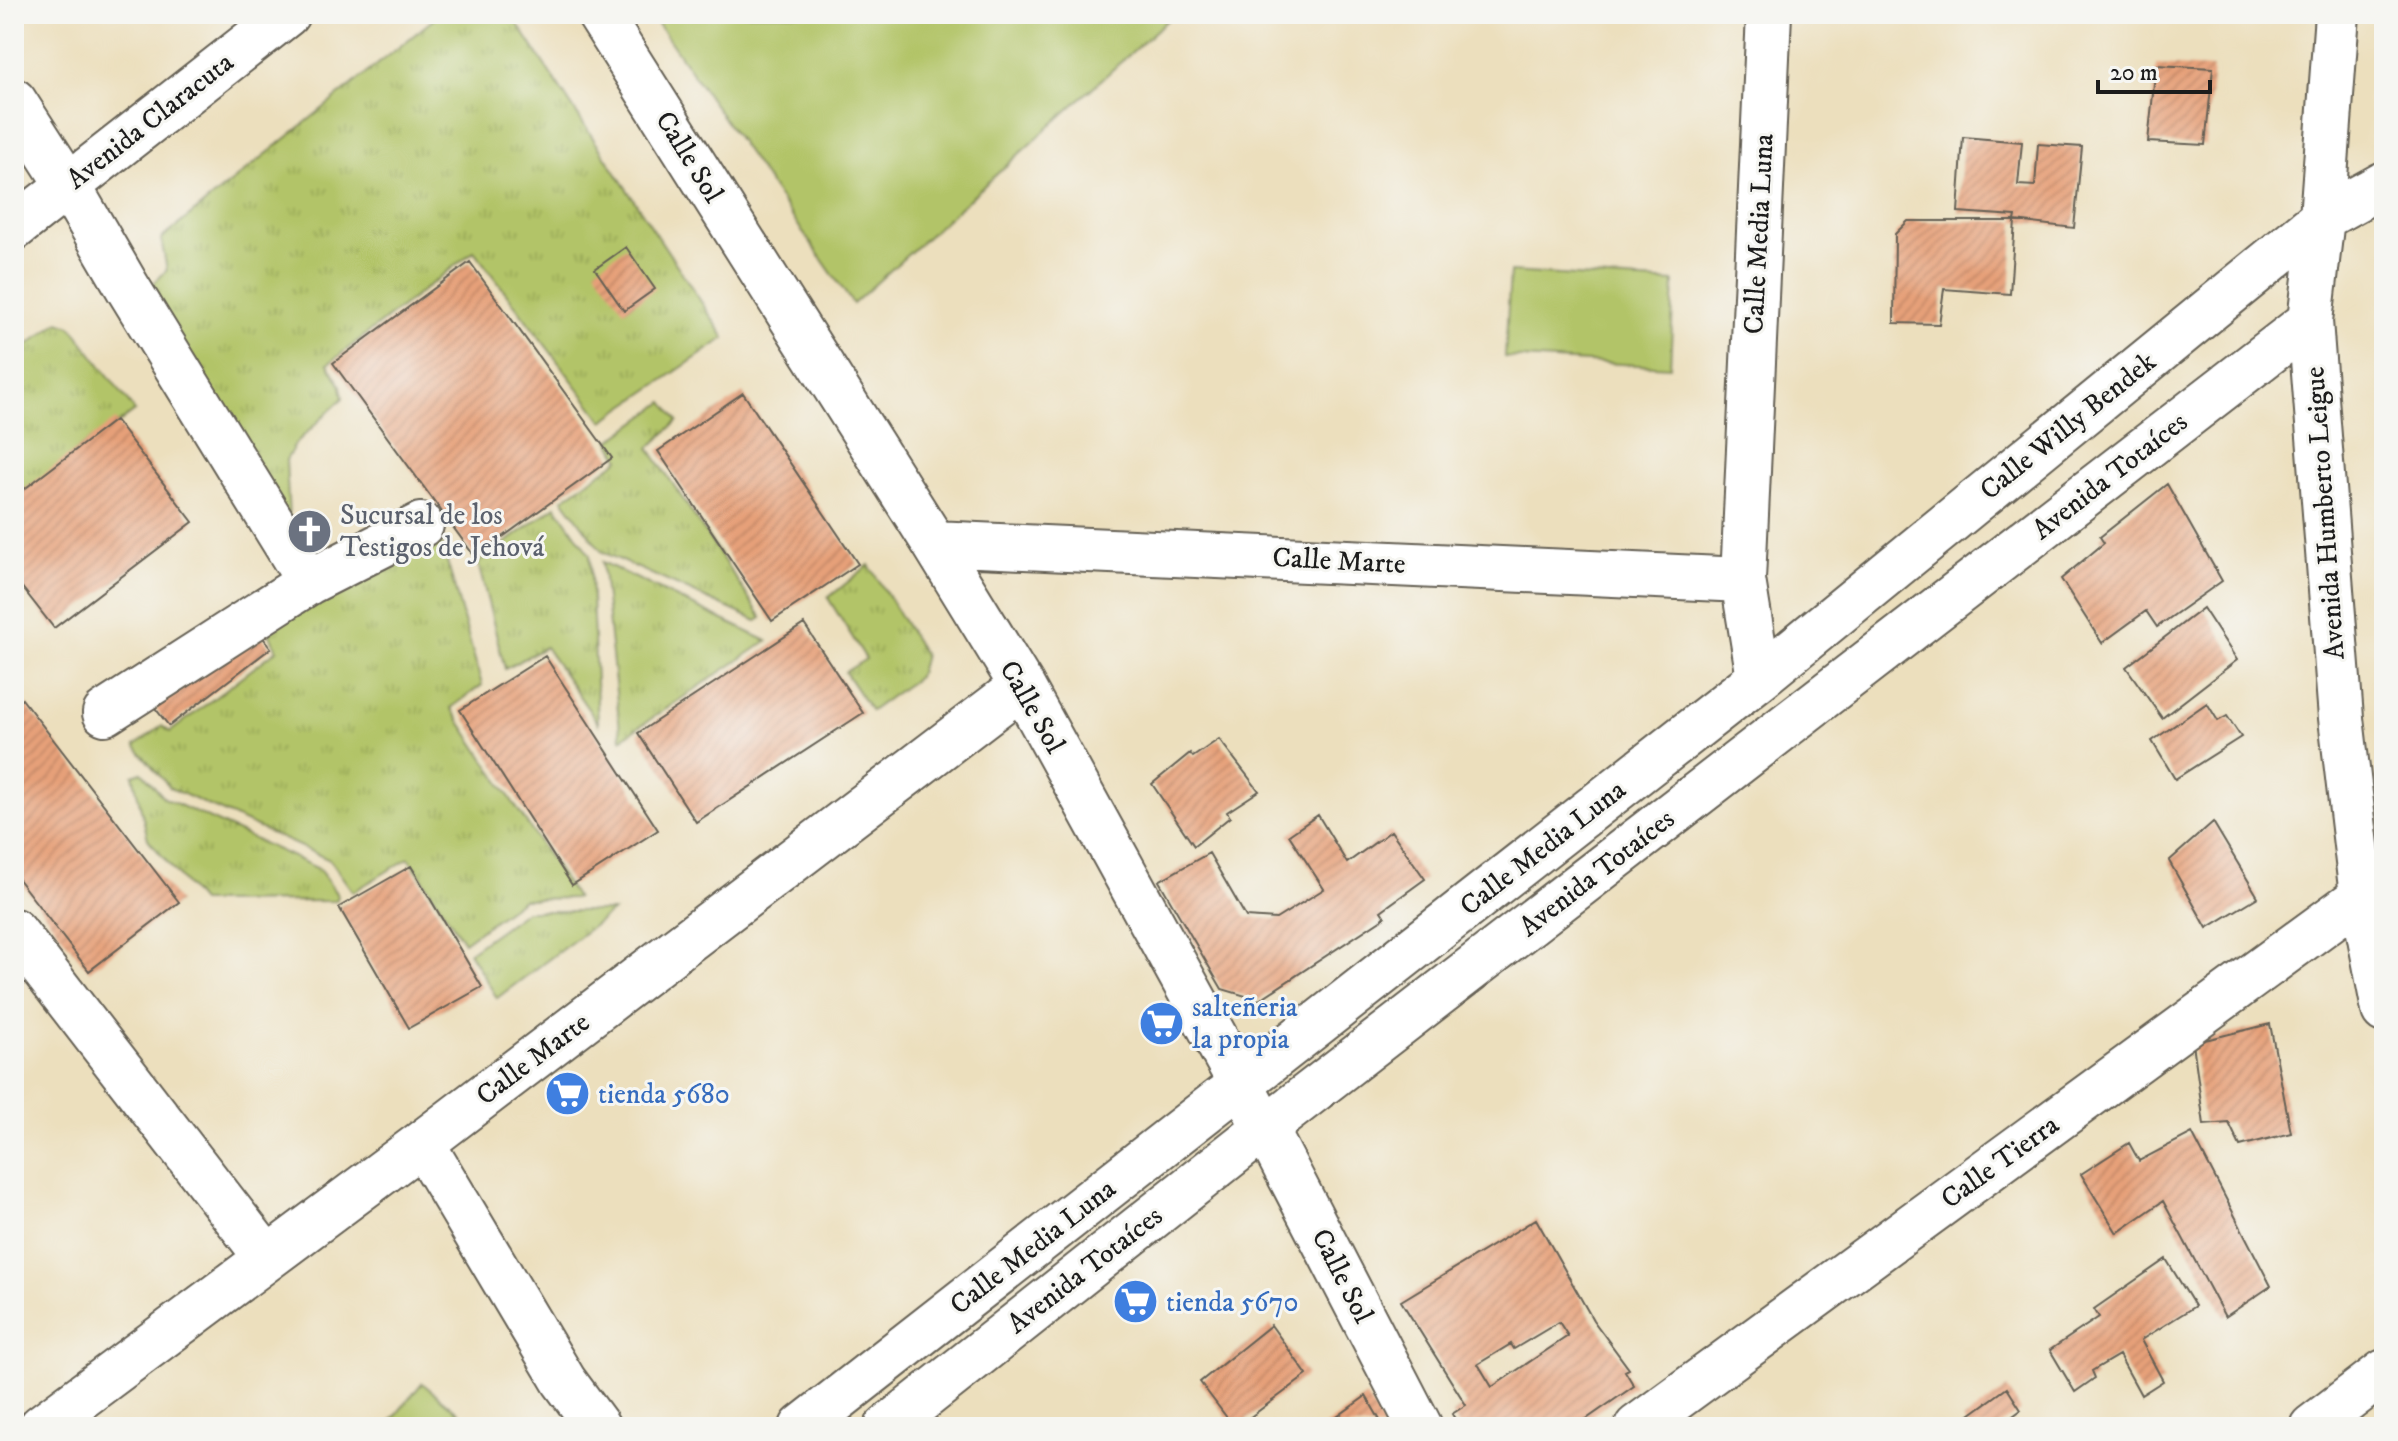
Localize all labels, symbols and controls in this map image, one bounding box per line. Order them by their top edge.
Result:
scale bar [2098,44,2210,94]
street label: Avenida Claracuta [59,45,241,197]
text: 20 m [2110,58,2158,88]
street label: Calle Sol [647,105,731,210]
street label: Calle Media Luna [1736,133,1782,335]
street label: Calle Willy Bendek [1973,344,2163,508]
street label: Avenida Humberto Leigue [2297,365,2353,661]
street label: Avenida Totaíces [2025,404,2195,548]
place label: Sucursal de los Testigos de Jehová [340,498,544,565]
church icon: Sucursal de los Testigos de Jehová [285,507,333,555]
street label: Calle Marte [1272,540,1406,582]
street label: Calle Sol [991,654,1073,760]
street label: Calle Media Luna [1453,772,1633,924]
street label: Avenida Totaíces [1512,801,1682,945]
place label: salteñeria la propia [1192,990,1298,1057]
supermarket icon: salteñeria la propia [1137,999,1185,1047]
street label: Calle Marte [469,1005,597,1113]
supermarket icon: tienda 5680 [543,1070,591,1118]
place label: tienda 5680 [598,1077,730,1112]
street label: Calle Tierra [1934,1107,2066,1217]
street label: Calle Media Luna [943,1171,1123,1323]
street label: Avenida Totaíces [1000,1198,1170,1342]
street label: Calle Sol [1303,1223,1381,1330]
supermarket icon: tienda 5670 [1111,1278,1159,1326]
place label: tienda 5670 [1166,1285,1299,1320]

